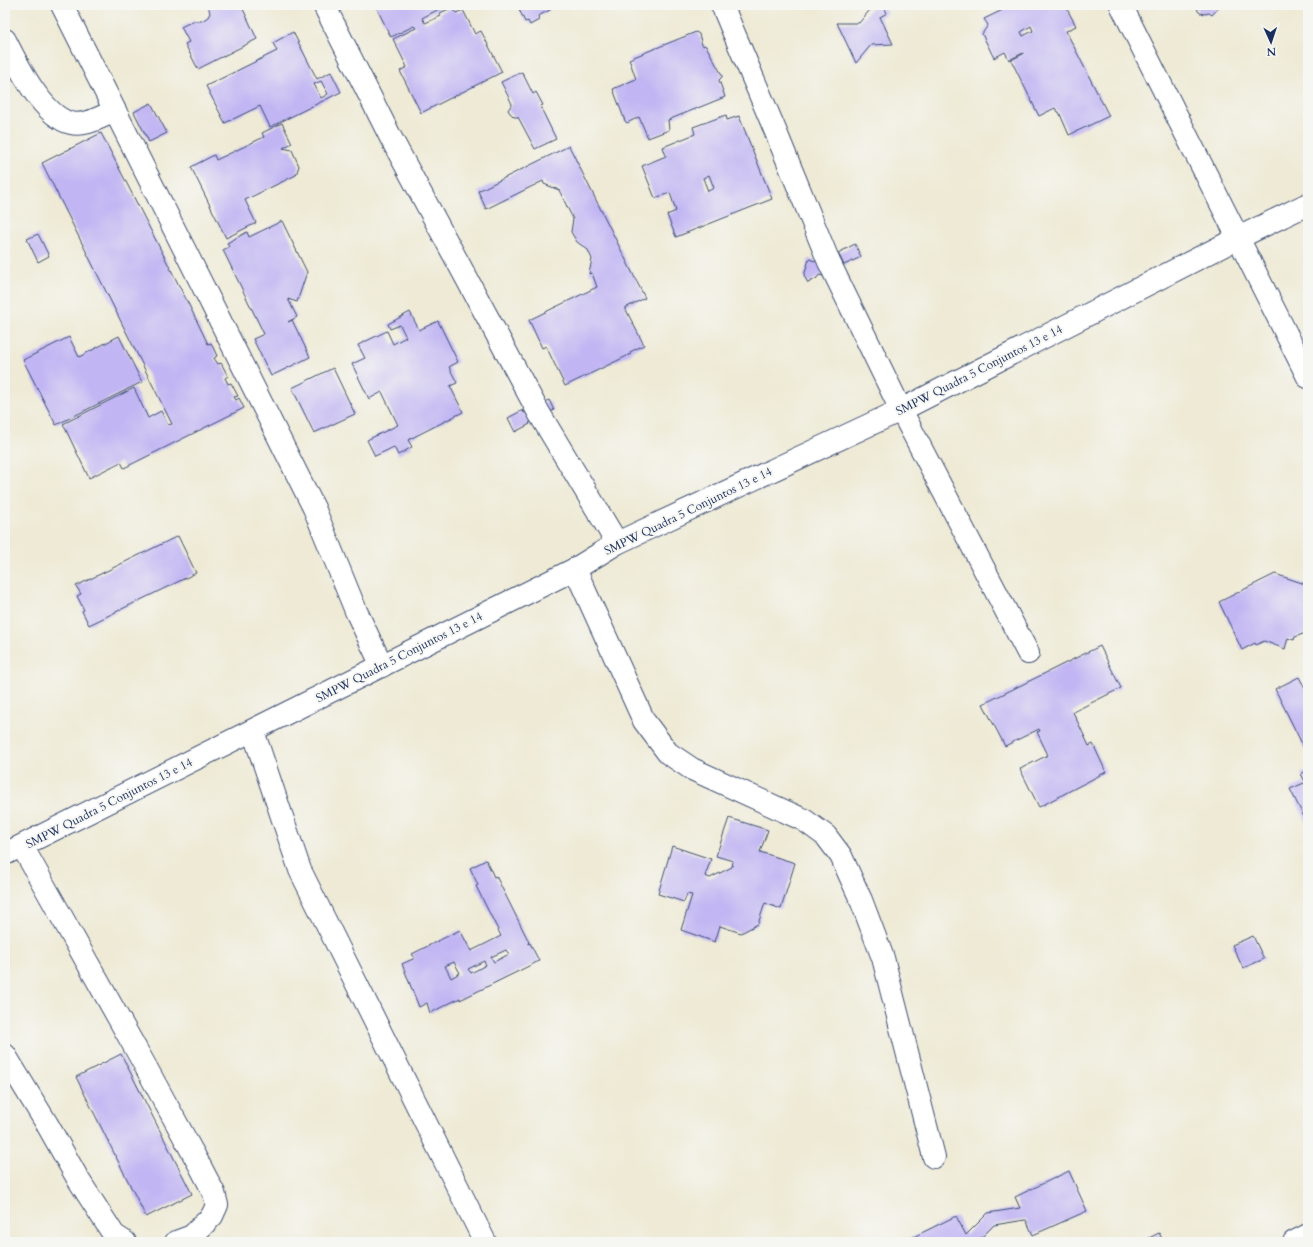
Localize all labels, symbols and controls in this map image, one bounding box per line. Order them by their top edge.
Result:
north arrow [1251,22,1291,62]
text: N [1266,44,1277,59]
street label: SMPW Quadra 5 Conjuntos 13 e 14 [893,321,1065,419]
street label: SMPW Quadra 5 Conjuntos 13 e 14 [601,463,775,559]
street label: SMPW Quadra 5 Conjuntos 13 e 14 [313,608,485,706]
street label: SMPW Quadra 5 Conjuntos 13 e 14 [23,754,195,852]

